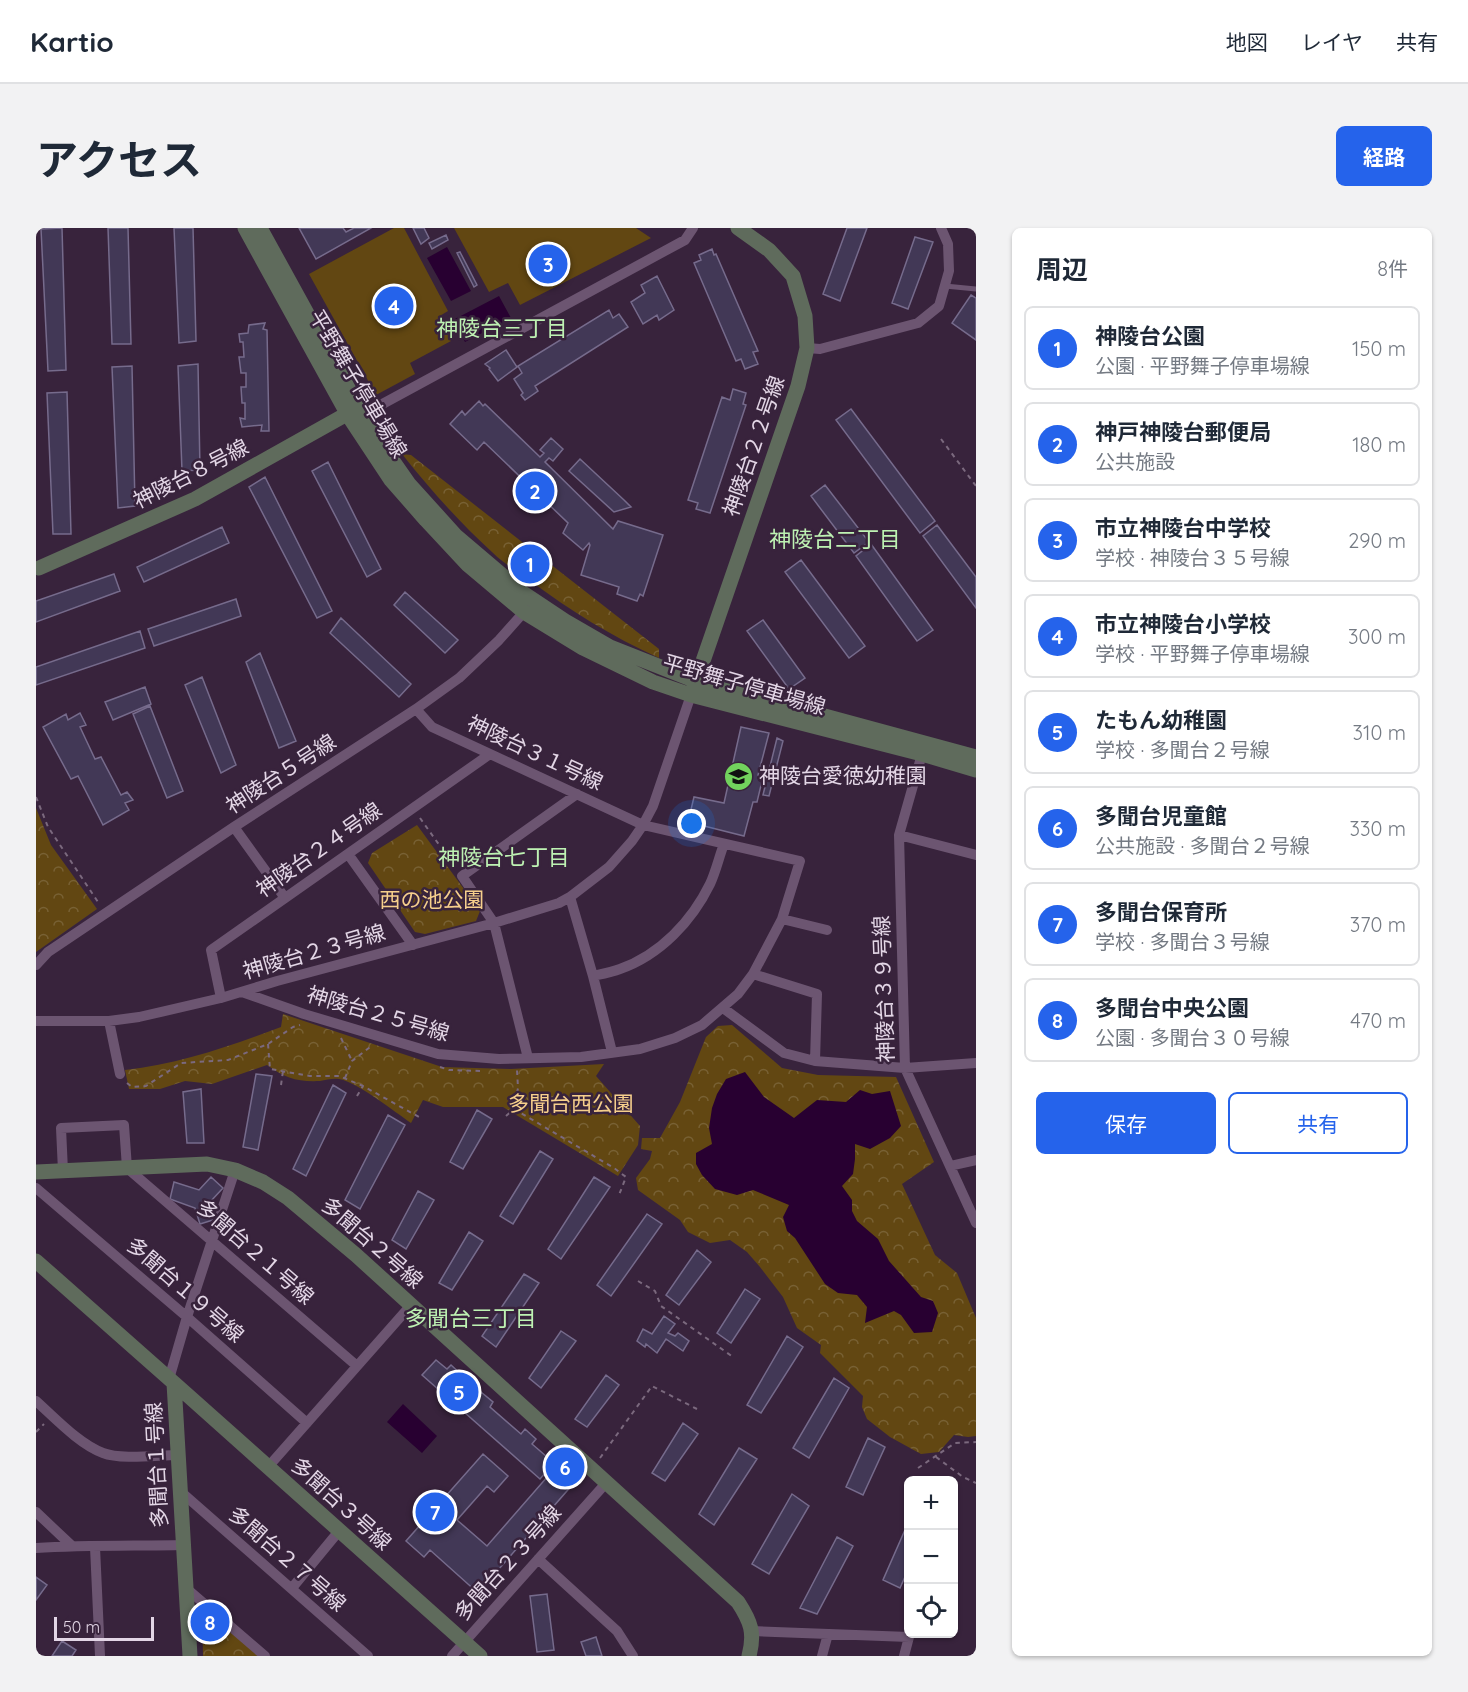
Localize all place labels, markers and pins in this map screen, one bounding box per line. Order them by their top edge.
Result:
pin: 3 [528,242,568,286]
pin: 4 [374,284,414,328]
pin: 2 [516,468,554,514]
pin: 1 [510,542,550,586]
school or university icon: 神陵台愛徳幼稚園 [722,760,754,792]
place label: 神陵台愛徳幼稚園 [759,762,927,788]
pin: 5 [440,1370,478,1414]
pin: 6 [546,1444,584,1490]
pin: 7 [416,1490,454,1534]
pin: 8 [190,1600,230,1644]

